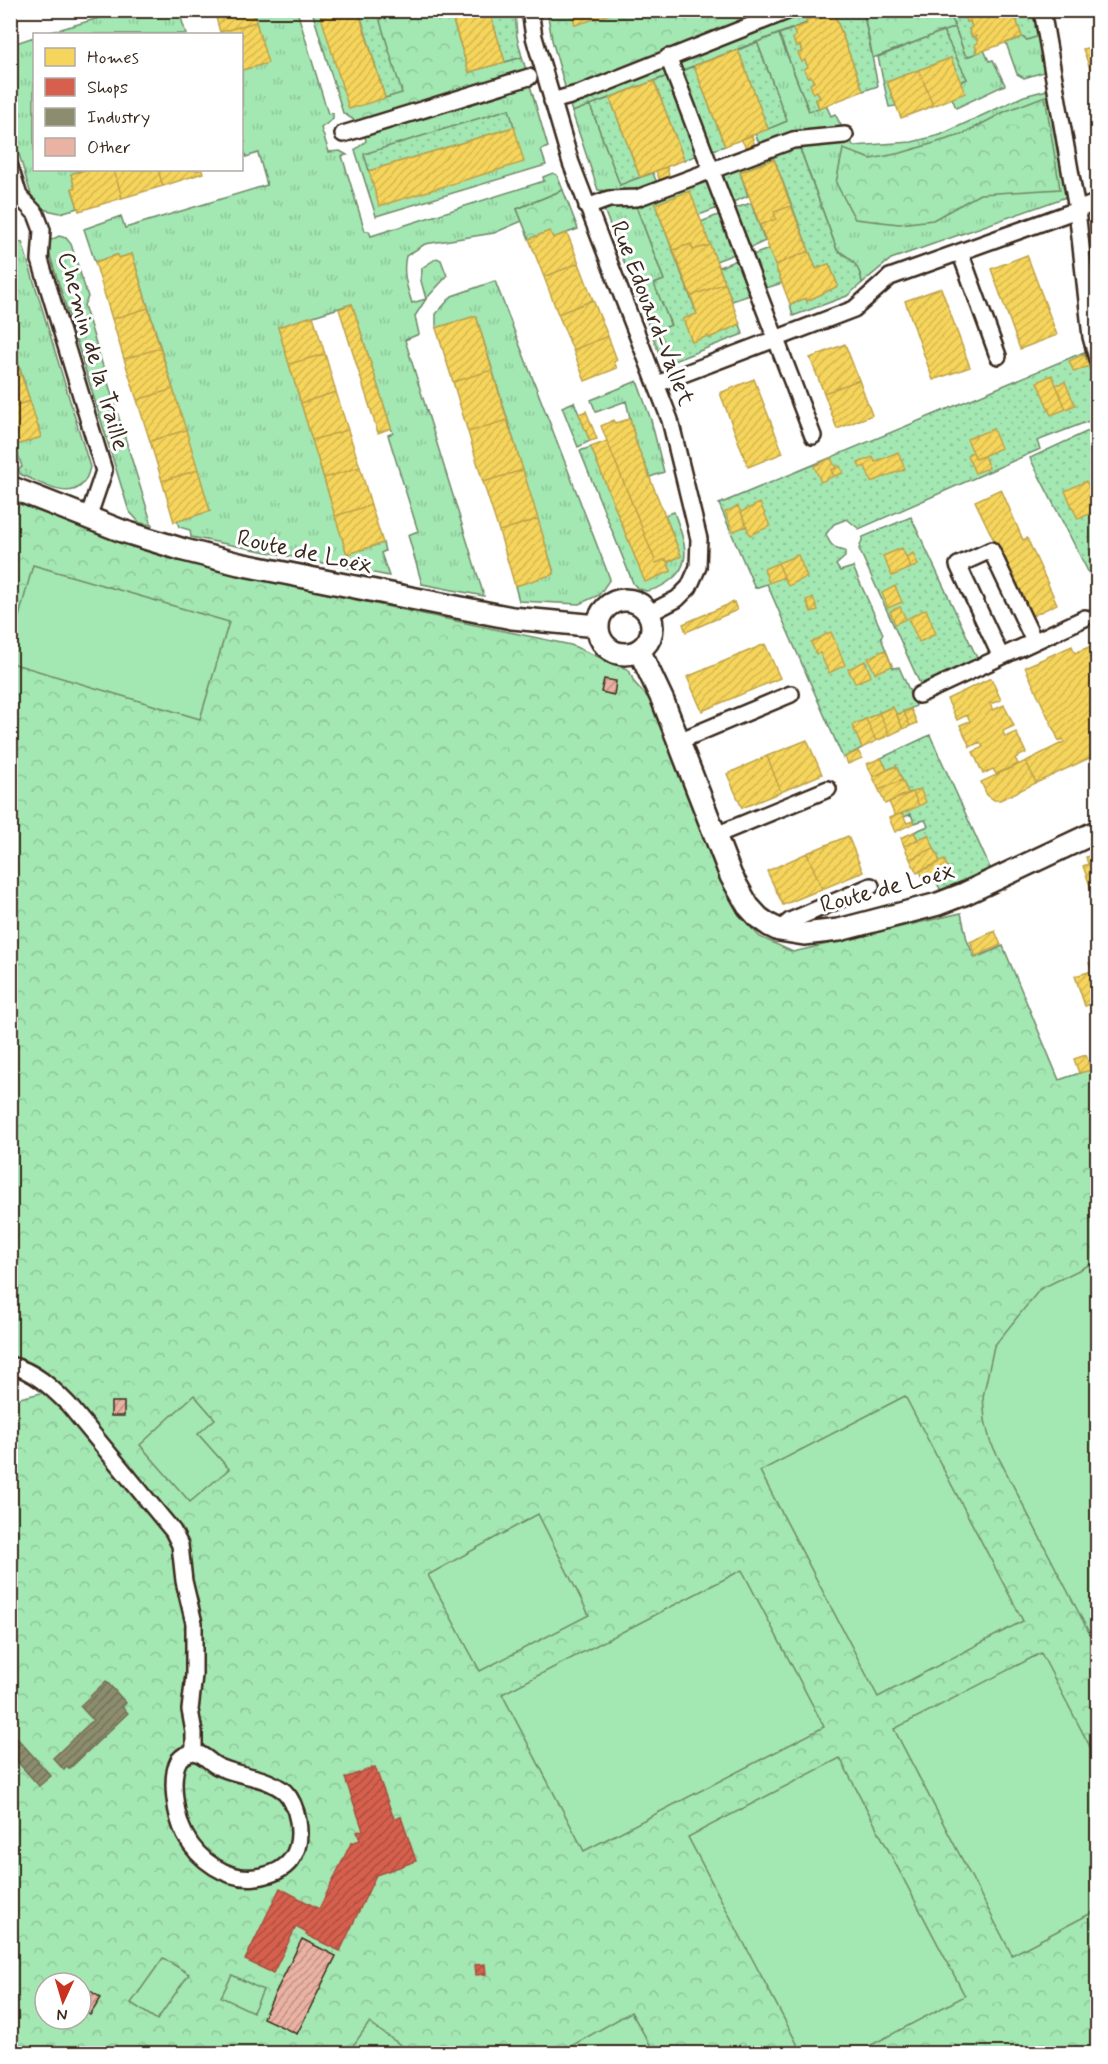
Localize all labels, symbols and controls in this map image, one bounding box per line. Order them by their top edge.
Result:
legend [33,33,243,171]
text: Homes [87,46,139,70]
text: Shops [87,76,128,100]
text: Industry [87,106,150,130]
text: Other [87,136,131,160]
street label: Rue Edouard-Vallet [602,217,701,410]
street label: Chemin de la Traille [49,248,136,455]
street label: Route de Loëx [234,523,376,582]
street label: Route de Loëx [817,856,958,921]
north arrow [33,1971,93,2031]
text: N [56,2004,68,2025]

